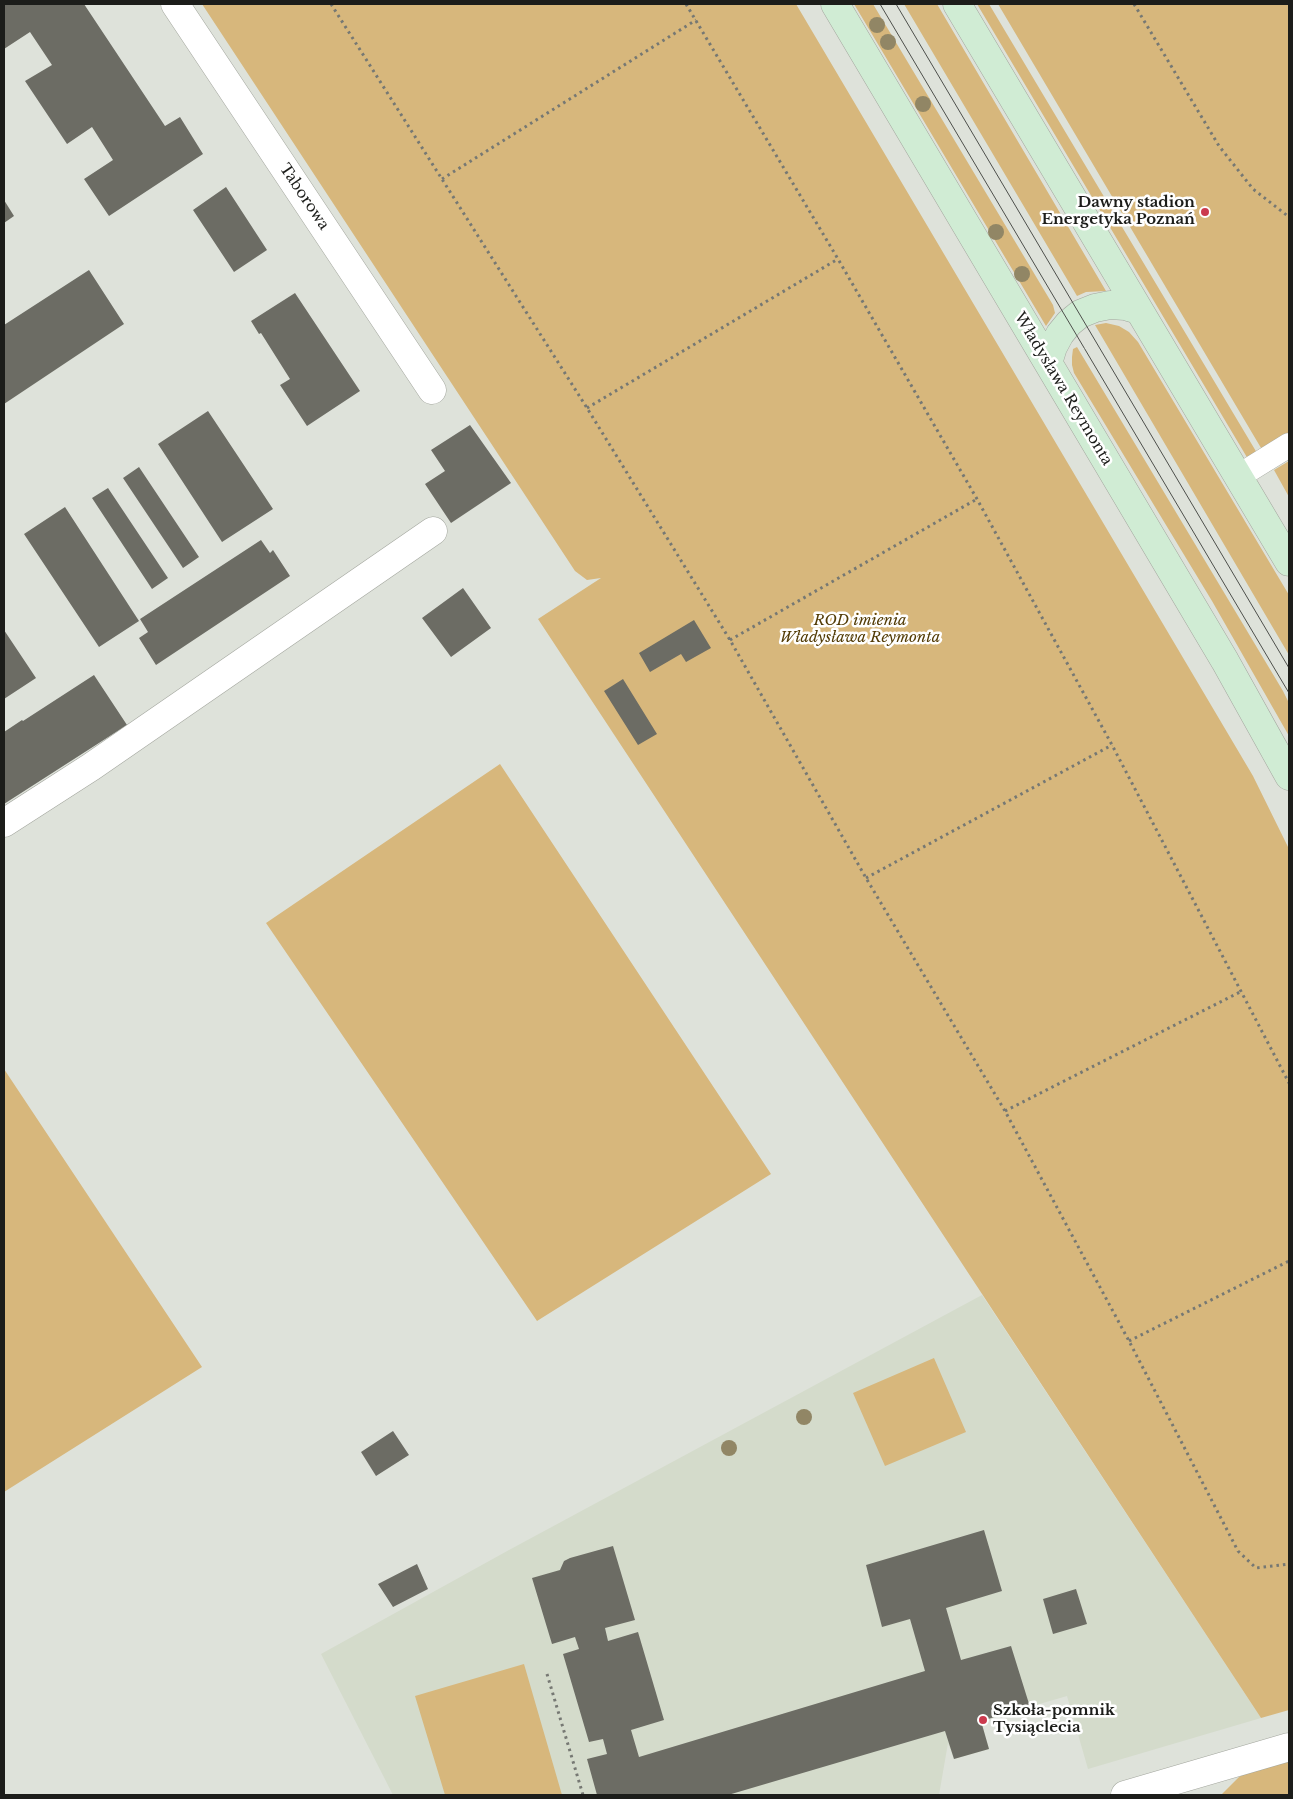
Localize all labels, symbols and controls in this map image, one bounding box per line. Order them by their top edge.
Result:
street label: Taborowa [275,161,333,233]
place label: Dawny stadion Energetyka Poznań [1042,194,1195,229]
marker: Dawny stadion Energetyka Poznań [1199,206,1211,218]
street label: Władysława Reymonta [1010,309,1116,469]
park label: ROD imienia Władysława Reymonta [780,612,940,647]
place label: Szkoła-pomnik Tysiąclecia [993,1702,1115,1737]
marker: Szkoła-pomnik Tysiąclecia [977,1714,989,1726]

